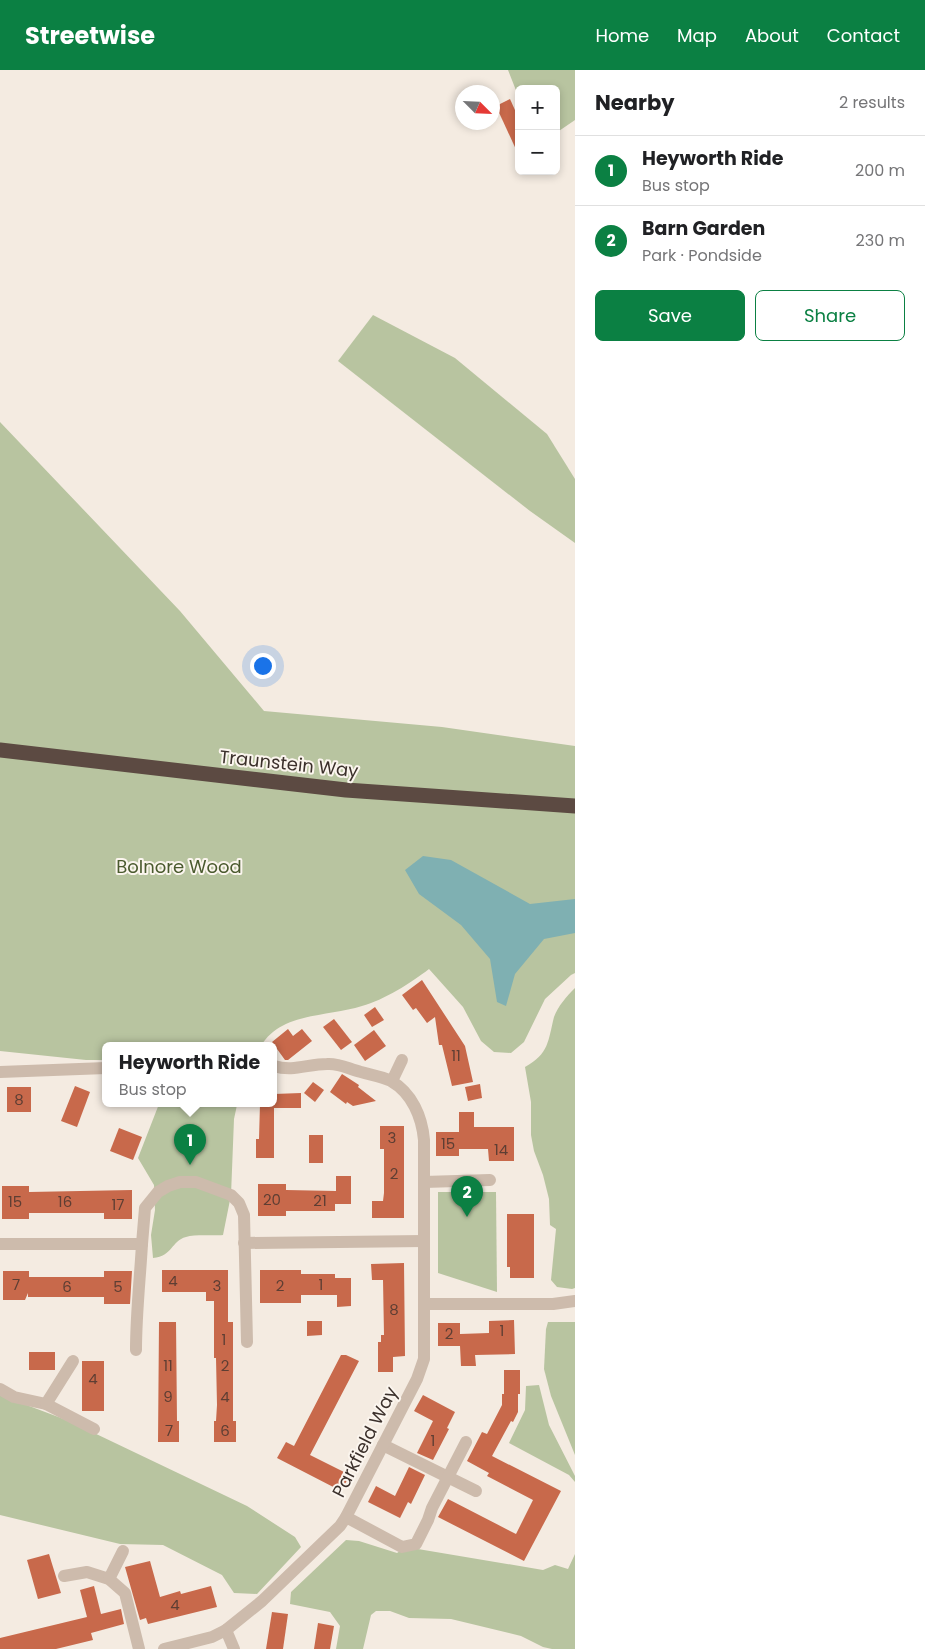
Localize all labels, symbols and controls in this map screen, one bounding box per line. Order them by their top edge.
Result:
text: Streetwise [25,19,155,52]
text: Home [595,23,649,48]
text: Map [677,23,717,48]
text: About [745,23,799,48]
text: Contact [827,23,900,48]
north arrow [455,85,500,130]
map controls [515,85,560,175]
button: + [515,85,560,130]
text: Nearby [595,88,675,117]
text: 2 results [839,91,905,114]
button: − [515,130,560,175]
text: Heyworth Ride [642,145,783,172]
text: 1 [608,159,614,182]
text: 200 m [855,159,905,182]
text: Bus stop [642,174,710,197]
text: Barn Garden [642,215,765,242]
text: 2 [606,229,616,252]
text: 230 m [856,229,905,252]
text: Park · Pondside [642,244,762,267]
button: Save [595,290,745,341]
button: Share [755,290,905,341]
your location [250,653,276,679]
street label: Traunstein Way [218,744,360,783]
park label: Bolnore Wood [116,854,242,879]
popup [102,1042,277,1107]
house number: 11 [451,1045,461,1066]
text: Heyworth Ride [119,1049,260,1076]
text: Bus stop [119,1078,187,1101]
house number: 8 [14,1089,24,1110]
pin: 1 [174,1124,206,1165]
house number: 3 [388,1127,396,1148]
house number: 15 [441,1133,455,1154]
house number: 14 [494,1139,508,1160]
house number: 2 [390,1163,398,1184]
pin: 2 [451,1176,483,1217]
house number: 20 [263,1189,281,1210]
house number: 21 [313,1190,327,1211]
house number: 15 [8,1191,22,1212]
house number: 16 [58,1191,72,1212]
house number: 17 [112,1194,125,1215]
house number: 4 [168,1270,178,1291]
house number: 7 [12,1274,20,1295]
house number: 1 [319,1274,323,1295]
house number: 3 [213,1275,221,1296]
house number: 2 [276,1275,284,1296]
house number: 6 [62,1276,72,1297]
house number: 5 [113,1276,123,1297]
house number: 8 [389,1299,399,1320]
house number: 1 [500,1320,504,1341]
house number: 2 [445,1323,453,1344]
house number: 1 [222,1329,226,1350]
house number: 11 [163,1355,173,1376]
house number: 2 [221,1355,229,1376]
house number: 4 [88,1368,98,1389]
street label: Parkfield Way [326,1382,403,1502]
house number: 9 [163,1386,173,1407]
house number: 4 [220,1386,230,1407]
house number: 7 [165,1420,173,1441]
house number: 6 [220,1420,230,1441]
house number: 1 [431,1430,435,1451]
house number: 4 [170,1594,180,1615]

